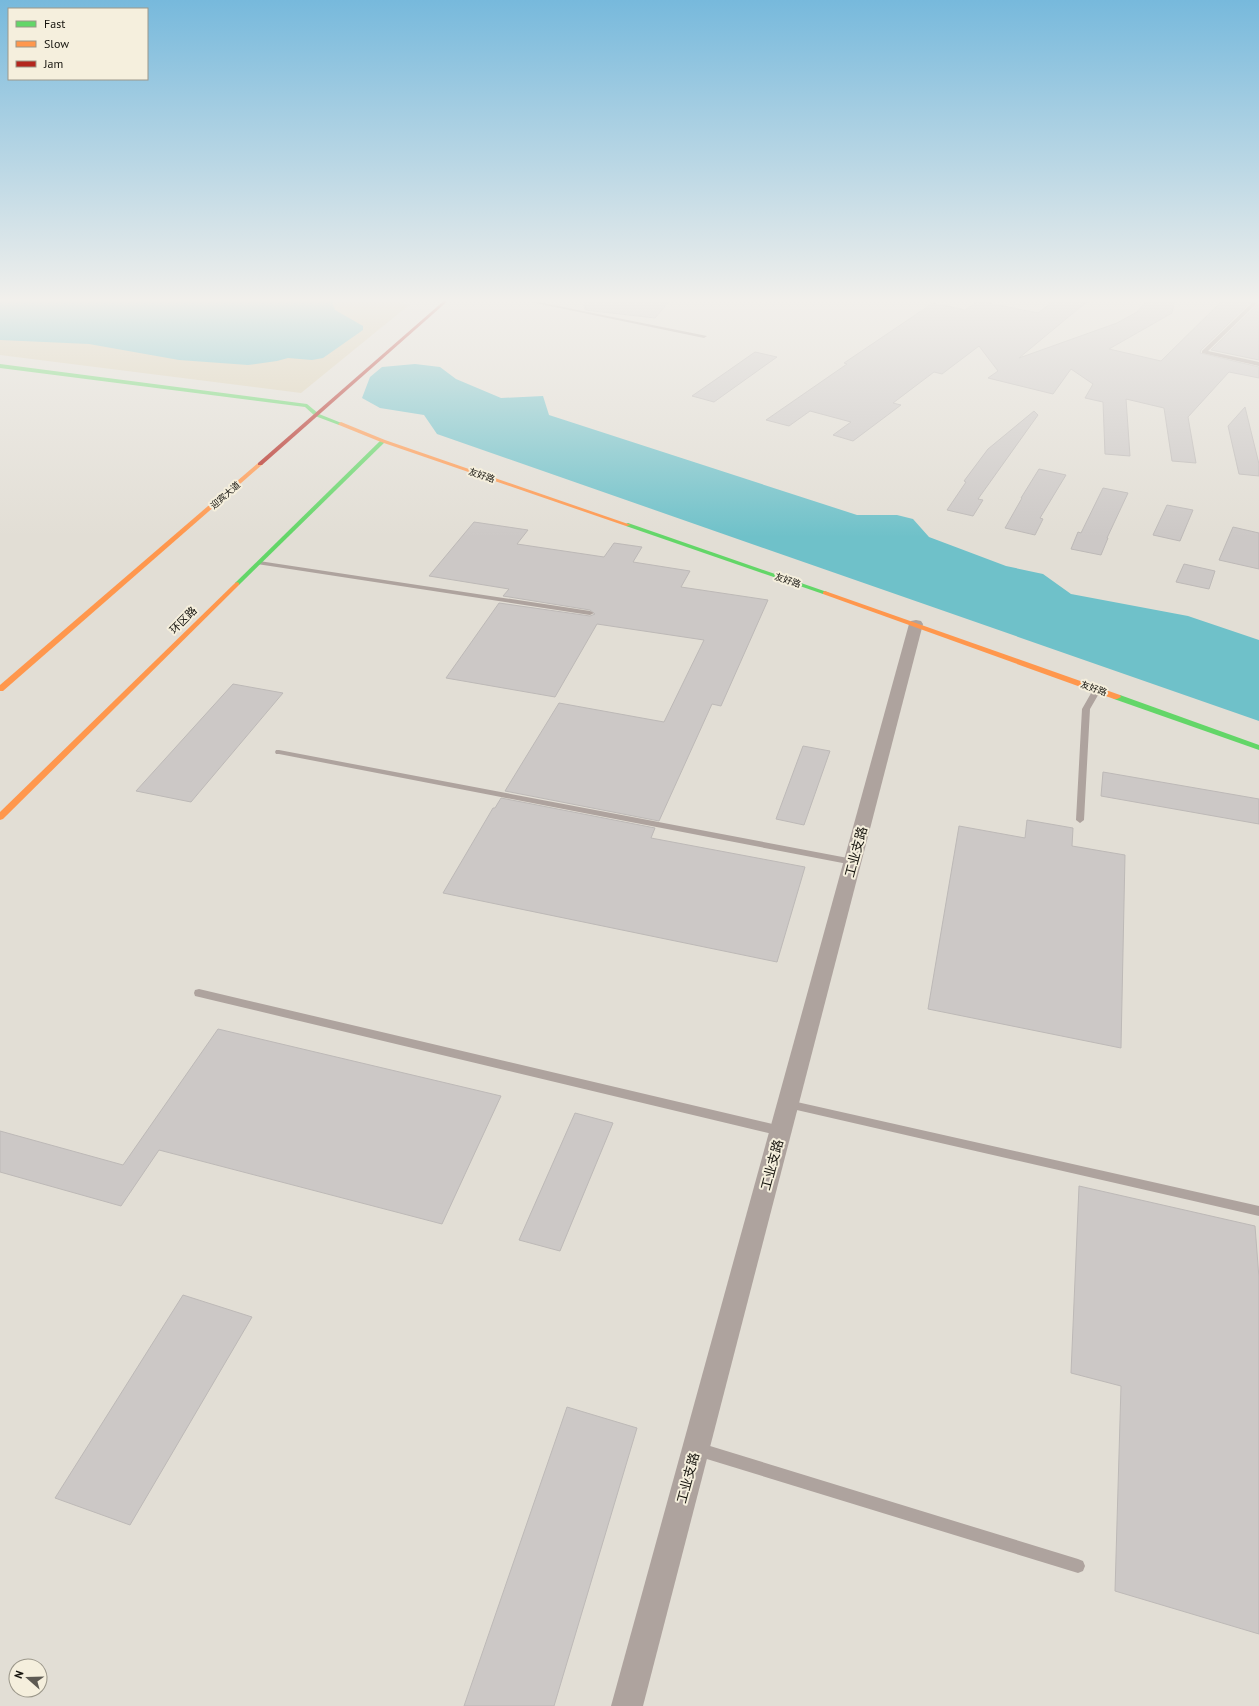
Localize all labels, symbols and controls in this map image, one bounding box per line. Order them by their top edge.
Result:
legend [8,8,148,80]
text: Fast [44,16,65,31]
text: Slow [44,36,69,51]
text: Jam [43,56,63,71]
street label: 友好路 [467,465,497,485]
street label: 迎宾大道 [208,479,242,511]
street label: 友好路 [773,570,803,590]
street label: 环区路 [166,603,200,637]
street label: 友好路 [1079,678,1109,698]
street label: 工业支路 [841,825,871,879]
street label: 工业支路 [757,1138,787,1192]
street label: 工业支路 [673,1451,703,1505]
north arrow [8,1658,48,1698]
text: N [11,1669,26,1680]

